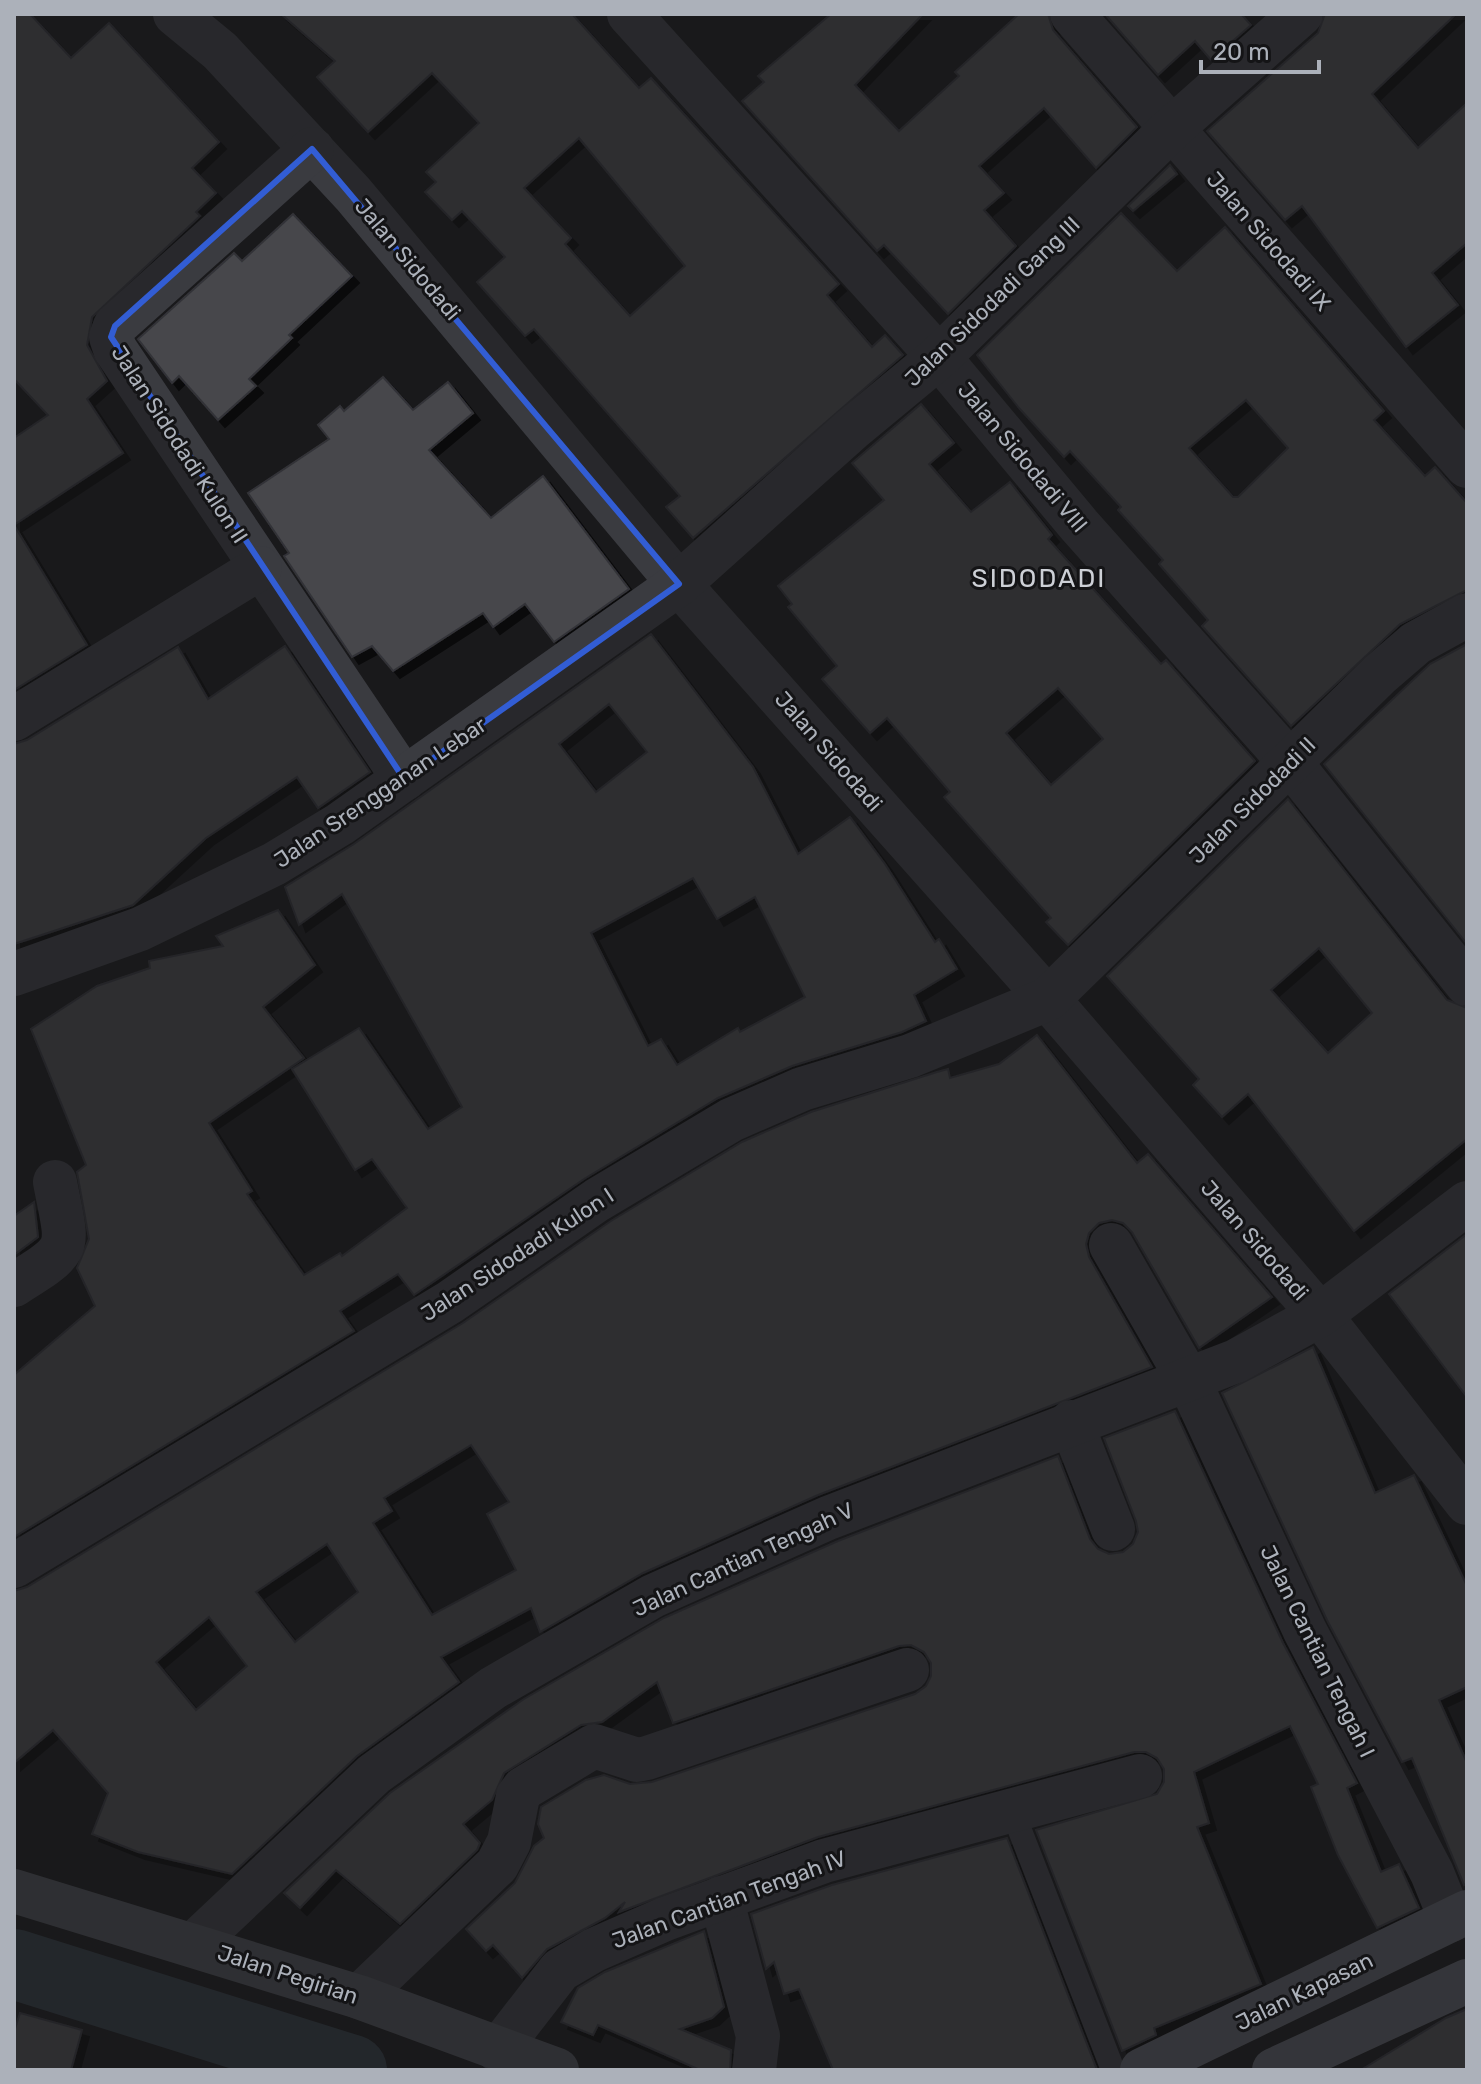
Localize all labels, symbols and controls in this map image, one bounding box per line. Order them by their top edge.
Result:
scale bar [1201,24,1319,74]
text: 20 m [1213,38,1270,66]
street label: Jalan Sidodadi IX [1201,166,1337,317]
street label: Jalan Sidodadi [349,193,466,326]
street label: Jalan Sidodadi Gang III [899,211,1086,392]
street label: Jalan Sidodadi Kulon II [105,340,254,548]
street label: Jalan Sidodadi VIII [952,377,1093,538]
district label: SIDODADI [972,563,1106,594]
street label: Jalan Sidodadi [769,686,888,817]
street label: Jalan Srengganan Lebar [269,711,492,874]
street label: Jalan Sidodadi II [1183,731,1321,869]
street label: Jalan Sidodadi [1195,1175,1314,1306]
street label: Jalan Sidodadi Kulon I [416,1182,619,1327]
street label: Jalan Cantian Tengah V [628,1496,858,1623]
street label: Jalan Cantian Tengah I [1254,1541,1381,1762]
street label: Jalan Cantian Tengah IV [608,1845,850,1954]
street label: Jalan Pegirian [214,1939,362,2010]
street label: Jalan Kapasan [1231,1947,1377,2036]

